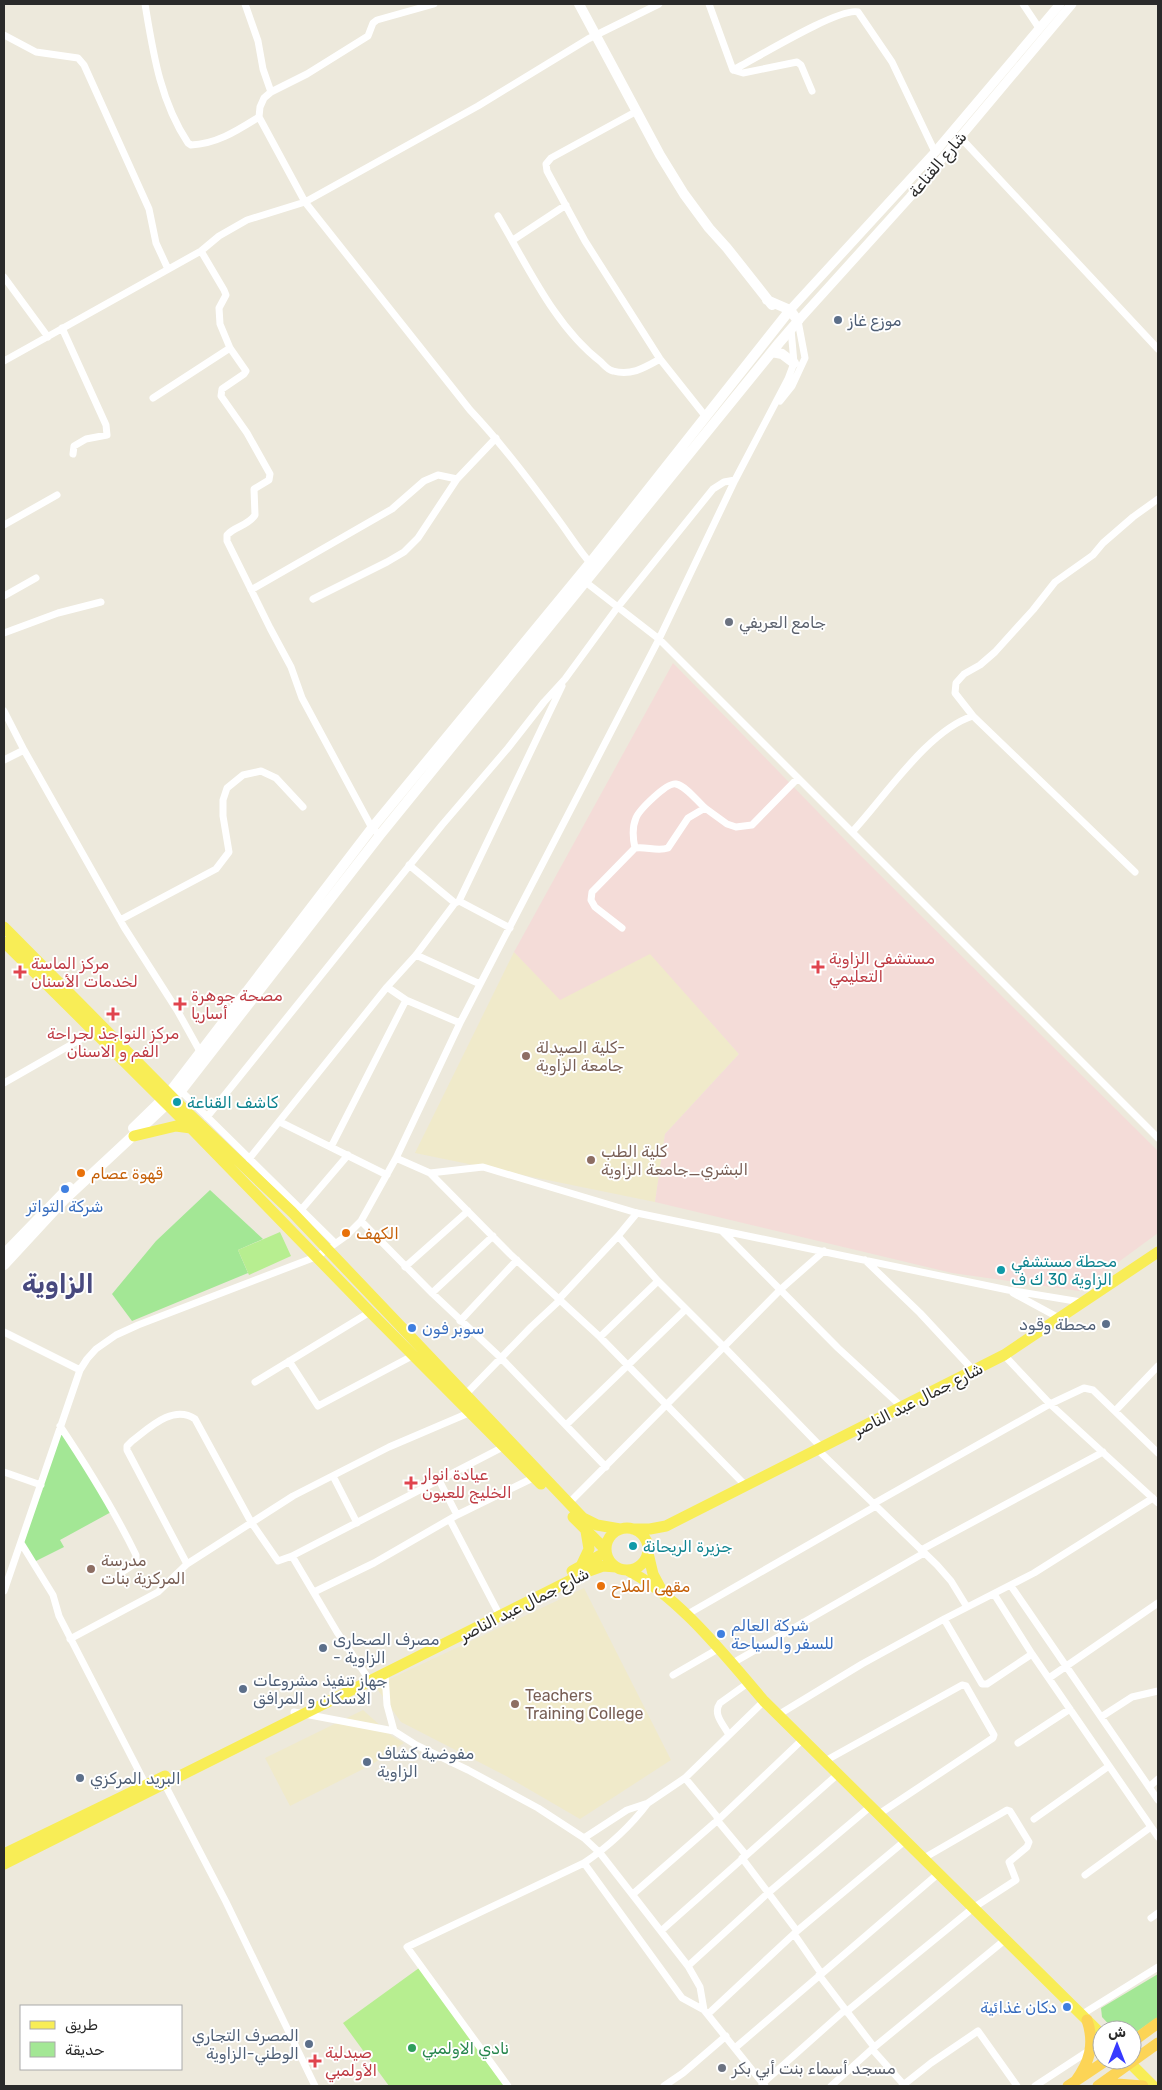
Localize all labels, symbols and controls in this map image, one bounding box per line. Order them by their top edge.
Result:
street label: شارع القناعة [904,127,972,203]
place label: موزع غاز [847,311,901,332]
marker: موزع غاز [832,314,844,326]
place label: جامع العريفي [739,613,826,635]
marker: جامع العريفي [723,616,735,628]
place label: مستشفى الزاوية التعليمي [829,949,935,989]
place label: مركز الماسة لخدمات الأسنان [31,954,138,991]
marker: مستشفى الزاوية التعليمي [811,960,825,974]
marker: مركز الماسة لخدمات الأسنان [13,965,27,979]
place label: مصحة جوهرة أساريا [191,986,283,1024]
marker: مصحة جوهرة أساريا [173,997,187,1011]
marker: مركز النواجذ لجراحة الفم و الاسنان [106,1007,120,1021]
place label: مركز النواجذ لجراحة الفم و الاسنان [47,1024,179,1062]
place label: كلية الصيدلة- جامعة الزاوية [536,1038,625,1076]
marker: كلية الصيدلة- جامعة الزاوية [520,1050,532,1062]
place label: كاشف القناعة [187,1093,279,1112]
marker: كاشف القناعة [171,1096,183,1108]
place label: كلية الطب البشري_جامعة الزاوية [601,1142,748,1181]
marker: كلية الطب البشري_جامعة الزاوية [585,1154,597,1166]
place label: قهوة عصام [91,1164,163,1184]
marker: قهوة عصام [75,1167,87,1179]
marker: شركة التواتر [59,1183,71,1195]
place label: شركة التواتر [25,1197,104,1217]
place label: الكهف [356,1224,399,1244]
marker: الكهف [340,1227,352,1239]
place label: محطة مستشفي الزاوية 30 ك ف [1011,1252,1117,1290]
marker: محطة مستشفي الزاوية 30 ك ف [995,1264,1007,1276]
district label: الزاوية [22,1269,94,1300]
place label: محطة وقود [1019,1315,1096,1335]
marker: محطة وقود [1100,1318,1112,1330]
place label: سوبر فون [422,1319,484,1339]
marker: سوبر فون [406,1322,418,1334]
street label: شارع جمال عبد الناصر [849,1359,987,1443]
place label: عيادة انوار الخليج للعيون [421,1465,512,1504]
marker: عيادة انوار الخليج للعيون [404,1476,418,1490]
place label: جزيرة الريحانة [643,1537,732,1557]
marker: جزيرة الريحانة [627,1540,639,1552]
place label: مدرسة المركزية بنات [101,1551,185,1589]
marker: مدرسة المركزية بنات [85,1563,97,1575]
street label: شارع جمال عبد الناصر [455,1564,593,1648]
place label: مقهى الملاح [611,1577,690,1598]
marker: مقهى الملاح [595,1580,607,1592]
place label: شركة العالم للسفر والسياحة [731,1616,834,1654]
marker: شركة العالم للسفر والسياحة [715,1628,727,1640]
place label: مصرف الصحارى - الزاوية [333,1630,439,1668]
marker: مصرف الصحارى - الزاوية [317,1642,329,1654]
place label: جهاز تنفيذ مشروعات الاسكان و المرافق [253,1671,388,1709]
marker: جهاز تنفيذ مشروعات الاسكان و المرافق [237,1683,249,1695]
place label: Teachers Training College [525,1686,643,1723]
marker: Teachers Training College [509,1698,521,1710]
place label: مفوضية كشاف الزاوية [377,1744,474,1782]
marker: مفوضية كشاف الزاوية [361,1756,373,1768]
place label: البريد المركزي [90,1769,181,1790]
marker: البريد المركزي [74,1772,86,1784]
place label: دكان غذائية [980,1998,1057,2017]
marker: دكان غذائية [1061,2001,1073,2013]
legend [20,2005,182,2070]
text: طريق [65,2016,98,2034]
north arrow [1092,2020,1142,2070]
text: ش [1108,2024,1126,2041]
place label: المصرف التجاري الوطني-الزاوية [192,2026,299,2066]
marker: المصرف التجاري الوطني-الزاوية [303,2038,315,2050]
place label: نادي الاولمبي [422,2039,509,2061]
text: حديقة [65,2041,105,2059]
marker: نادي الاولمبي [406,2042,418,2054]
place label: صيدلية الأولمبي [325,2043,377,2083]
marker: صيدلية الأولمبي [309,2055,321,2067]
place label: مسجد أسماء بنت أبي بكر [731,2059,896,2081]
marker: مسجد أسماء بنت أبي بكر [716,2062,728,2074]

